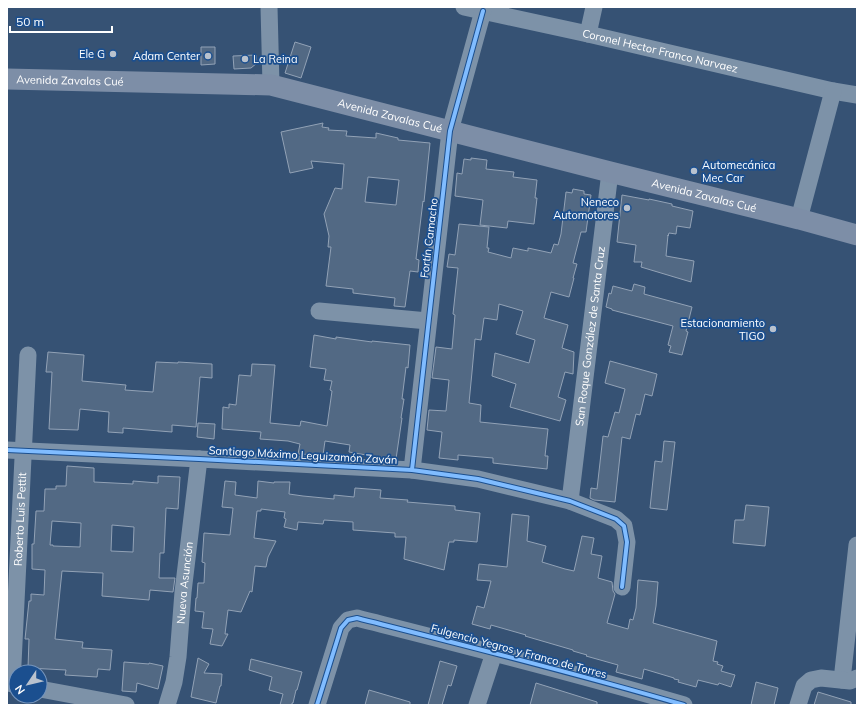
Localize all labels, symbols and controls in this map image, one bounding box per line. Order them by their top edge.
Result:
scale bar [10,8,112,34]
text: 50 m [16,14,44,29]
street label: Coronel Hector Franco Narvaez [581,26,740,76]
place label: Ele G [79,47,105,61]
marker: Ele G [108,49,118,59]
place label: Adam Center [133,49,200,63]
marker: Adam Center [203,51,213,61]
place label: La Reina [253,52,298,66]
marker: La Reina [240,54,250,64]
street label: Avenida Zavalas Cué [16,72,124,89]
street label: Avenida Zavalas Cué [336,95,444,136]
place label: Automecánica Mec Car [702,158,775,185]
marker: Automecánica Mec Car [689,166,699,176]
street label: Avenida Zavalas Cué [650,176,758,215]
place label: Neneco Automotores [553,195,619,222]
street label: Fortín Camacho [417,197,441,279]
marker: Neneco Automotores [622,203,632,213]
street label: San Roque González de Santa Cruz [572,245,608,427]
place label: Estacionamiento TIGO [681,316,765,343]
marker: Estacionamiento TIGO [768,324,778,334]
street label: Santiago Máximo Leguizamón Zaván [208,443,398,467]
street label: Roberto Luis Pettit [11,472,29,566]
street label: Nueva Asunción [174,541,196,624]
street label: Fulgencio Yegros y Franco de Torres [430,621,608,681]
north arrow [8,664,48,704]
text: N [12,682,28,697]

